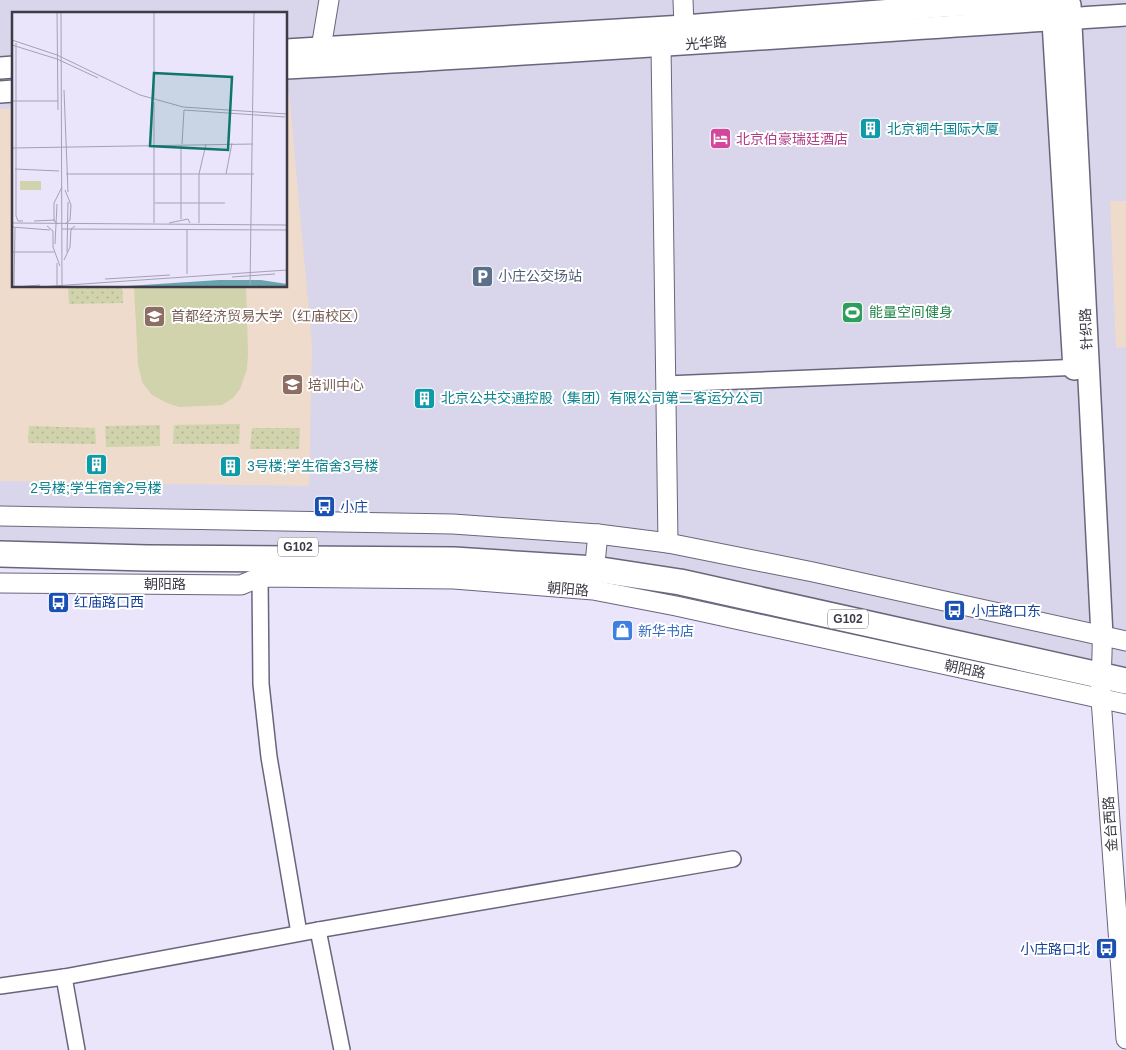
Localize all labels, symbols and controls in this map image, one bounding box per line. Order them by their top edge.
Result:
inset map [12,12,288,288]
street label: 光华路 [684,34,728,52]
building icon: 北京铜牛国际大厦 [859,117,883,141]
place label: 北京铜牛国际大厦 [887,121,999,137]
hotel icon: 北京伯豪瑞廷酒店 [708,127,732,151]
place label: 北京伯豪瑞廷酒店 [736,131,848,147]
parking icon: 小庄公交场站 [470,264,494,288]
place label: 小庄公交场站 [498,268,582,284]
sports icon: 能量空间健身 [841,300,865,324]
school or university icon: 首都经济贸易大学（红庙校区） [143,304,167,328]
place label: 能量空间健身 [869,304,953,320]
place label: 首都经济贸易大学（红庙校区） [171,308,367,324]
street label: 针织路 [1077,308,1095,350]
school or university icon: 培训中心 [280,373,304,397]
place label: 培训中心 [308,377,364,393]
building icon: 北京公共交通控股（集团）有限公司第二客运分公司 [413,386,437,410]
place label: 北京公共交通控股（集团）有限公司第二客运分公司 [441,390,763,406]
building icon: 2号楼;学生宿舍2号楼 [84,453,108,477]
building icon: 3号楼;学生宿舍3号楼 [219,454,243,478]
place label: 3号楼;学生宿舍3号楼 [247,458,378,474]
place label: 2号楼;学生宿舍2号楼 [30,480,162,496]
bus stop icon: 小庄 [312,495,336,519]
place label: 小庄 [340,499,368,515]
road number: G102 [278,538,318,556]
street label: 朝阳路 [144,576,186,592]
street label: 朝阳路 [546,579,590,599]
bus stop icon: 红庙路口西 [46,590,70,614]
place label: 红庙路口西 [74,594,144,610]
bus stop icon: 小庄路口东 [943,599,967,623]
place label: 小庄路口东 [971,603,1041,619]
road number: G102 [828,610,868,628]
shop icon: 新华书店 [610,619,634,643]
place label: 新华书店 [638,623,694,639]
street label: 朝阳路 [943,657,987,681]
street label: 金台西路 [1100,796,1120,852]
bus stop icon: 小庄路口北 [1094,937,1118,961]
place label: 小庄路口北 [1020,941,1090,957]

